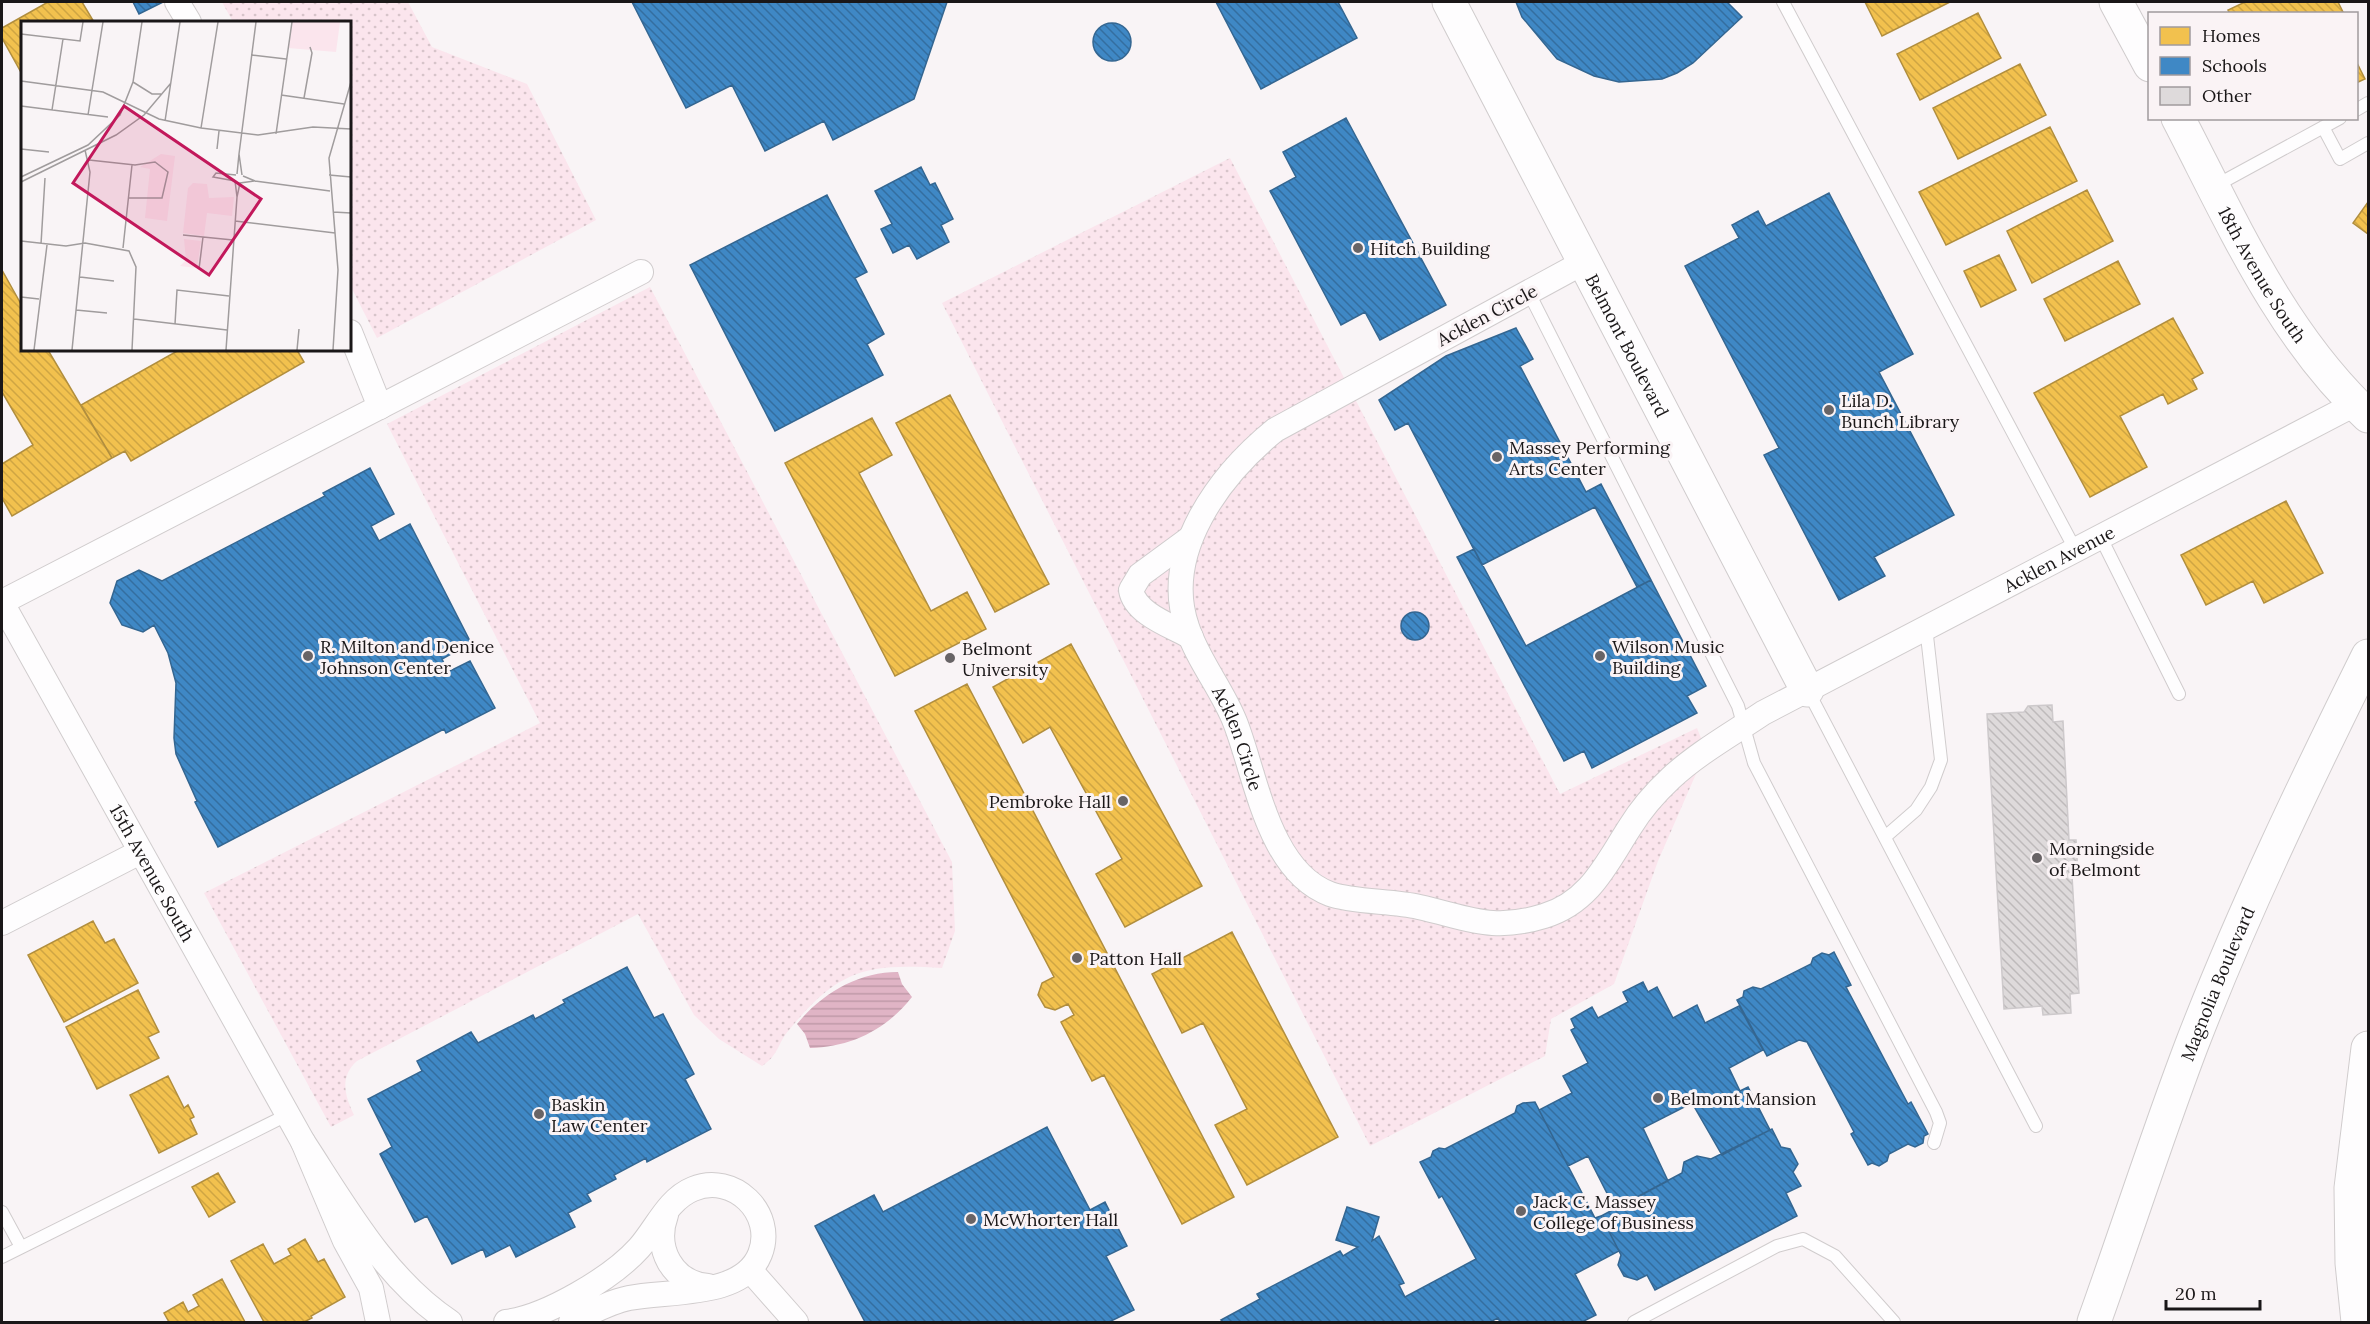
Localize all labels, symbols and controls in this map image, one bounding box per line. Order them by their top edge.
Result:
legend [2148,12,2358,120]
inset map [21,21,351,351]
text: Homes [2202,24,2260,47]
text: Schools [2202,54,2267,77]
text: Other [2202,84,2252,107]
street label: 18th Avenue South [2214,203,2312,347]
place label: Hitch Building [1370,237,1491,260]
marker: Hitch Building [1351,241,1365,255]
street label: Belmont Boulevard [1581,270,1675,421]
street label: Acklen Circle [1432,279,1541,352]
place label: Lila D. Bunch Library [1841,389,1960,433]
marker: Lila D. Bunch Library [1822,403,1836,417]
place label: Massey Performing Arts Center [1508,436,1671,480]
marker: Massey Performing Arts Center [1490,450,1504,464]
street label: Acklen Avenue [1999,520,2118,597]
place label: R. Milton and Denice Johnson Center [319,635,494,679]
place label: Wilson Music Building [1612,635,1724,679]
place label: Belmont University [962,637,1049,681]
marker: R. Milton and Denice Johnson Center [301,649,315,663]
marker: Wilson Music Building [1593,649,1607,663]
marker: Belmont University [943,651,957,665]
street label: Acklen Circle [1207,681,1268,794]
place label: Pembroke Hall [989,790,1111,813]
marker: Pembroke Hall [1116,794,1130,808]
street label: 15th Avenue South [105,800,200,946]
place label: Morningside of Belmont [2049,837,2155,881]
marker: Morningside of Belmont [2030,851,2044,865]
street label: Magnolia Boulevard [2175,903,2259,1064]
place label: Patton Hall [1089,947,1182,970]
marker: Patton Hall [1070,951,1084,965]
place label: Belmont Mansion [1670,1087,1817,1110]
marker: Belmont Mansion [1651,1091,1665,1105]
place label: Baskin Law Center [551,1093,648,1137]
marker: Baskin Law Center [532,1107,546,1121]
place label: Jack C. Massey College of Business [1532,1190,1694,1234]
marker: Jack C. Massey College of Business [1514,1204,1528,1218]
place label: McWhorter Hall [983,1208,1118,1231]
marker: McWhorter Hall [964,1212,978,1226]
scale bar [2166,1273,2260,1311]
text: 20 m [2175,1282,2217,1305]

